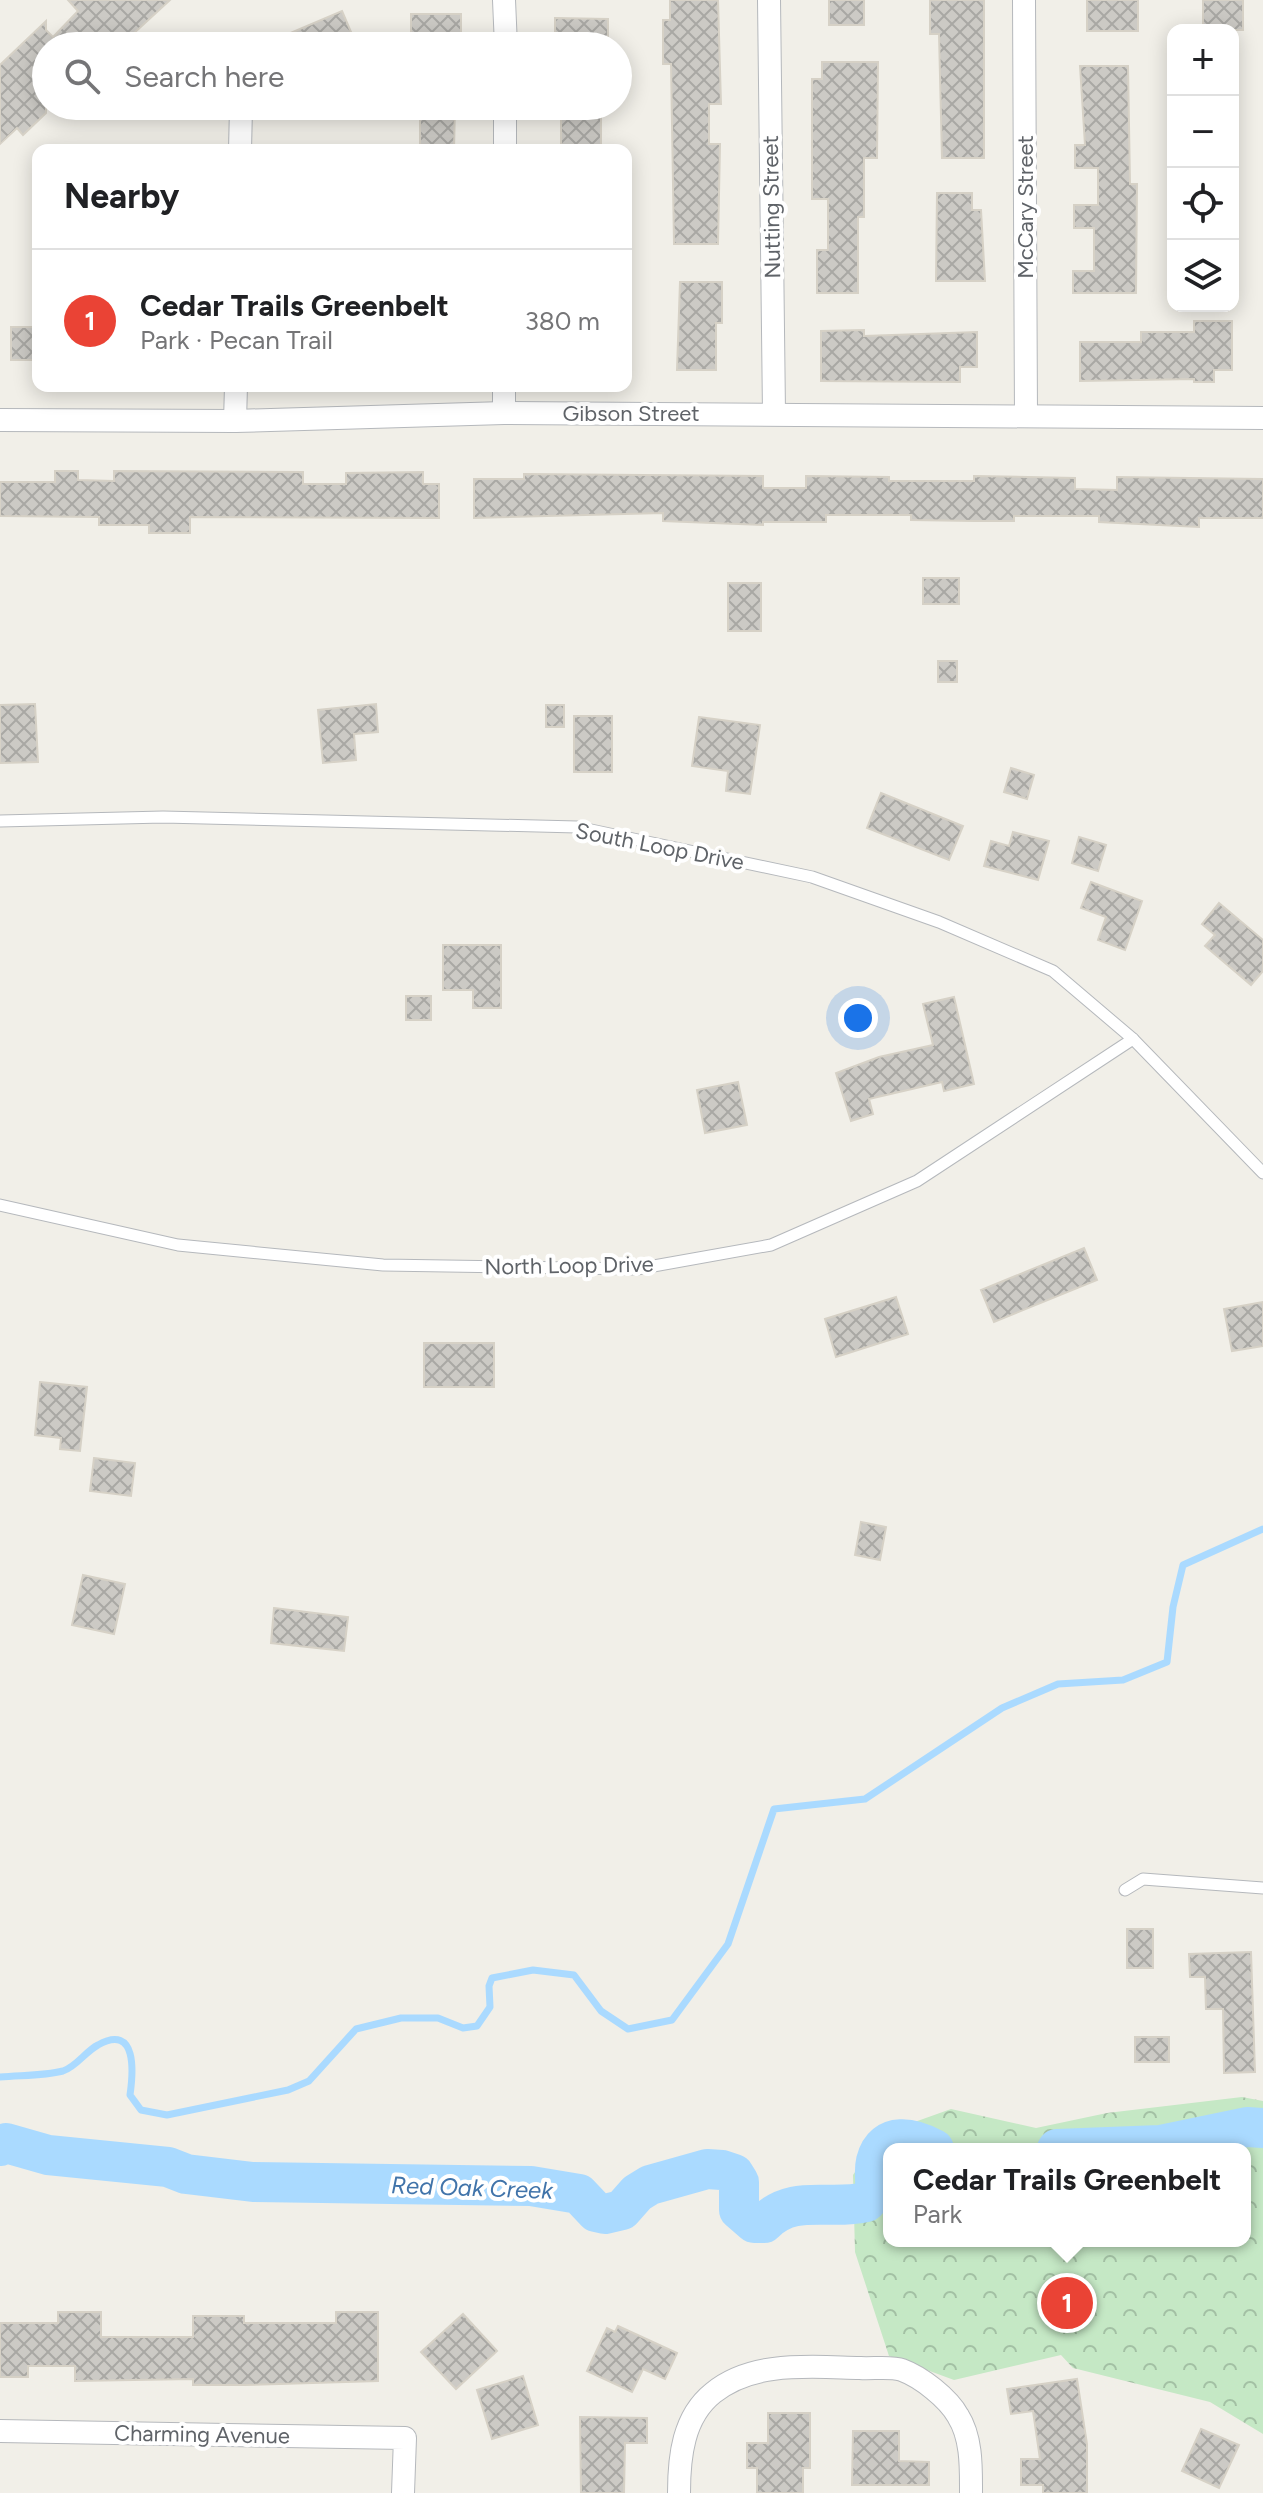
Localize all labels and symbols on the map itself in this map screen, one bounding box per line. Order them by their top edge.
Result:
street label: Nutting Street [757,135,786,279]
street label: McCary Street [1012,135,1039,279]
street label: Gibson Street [562,400,700,427]
street label: South Loop Drive [573,817,746,876]
your location [838,998,878,1038]
street label: North Loop Drive [484,1251,654,1280]
water label: Red Oak Creek [391,2170,555,2205]
pin: 1 [1041,2273,1093,2333]
street label: Charming Avenue [114,2419,290,2450]

